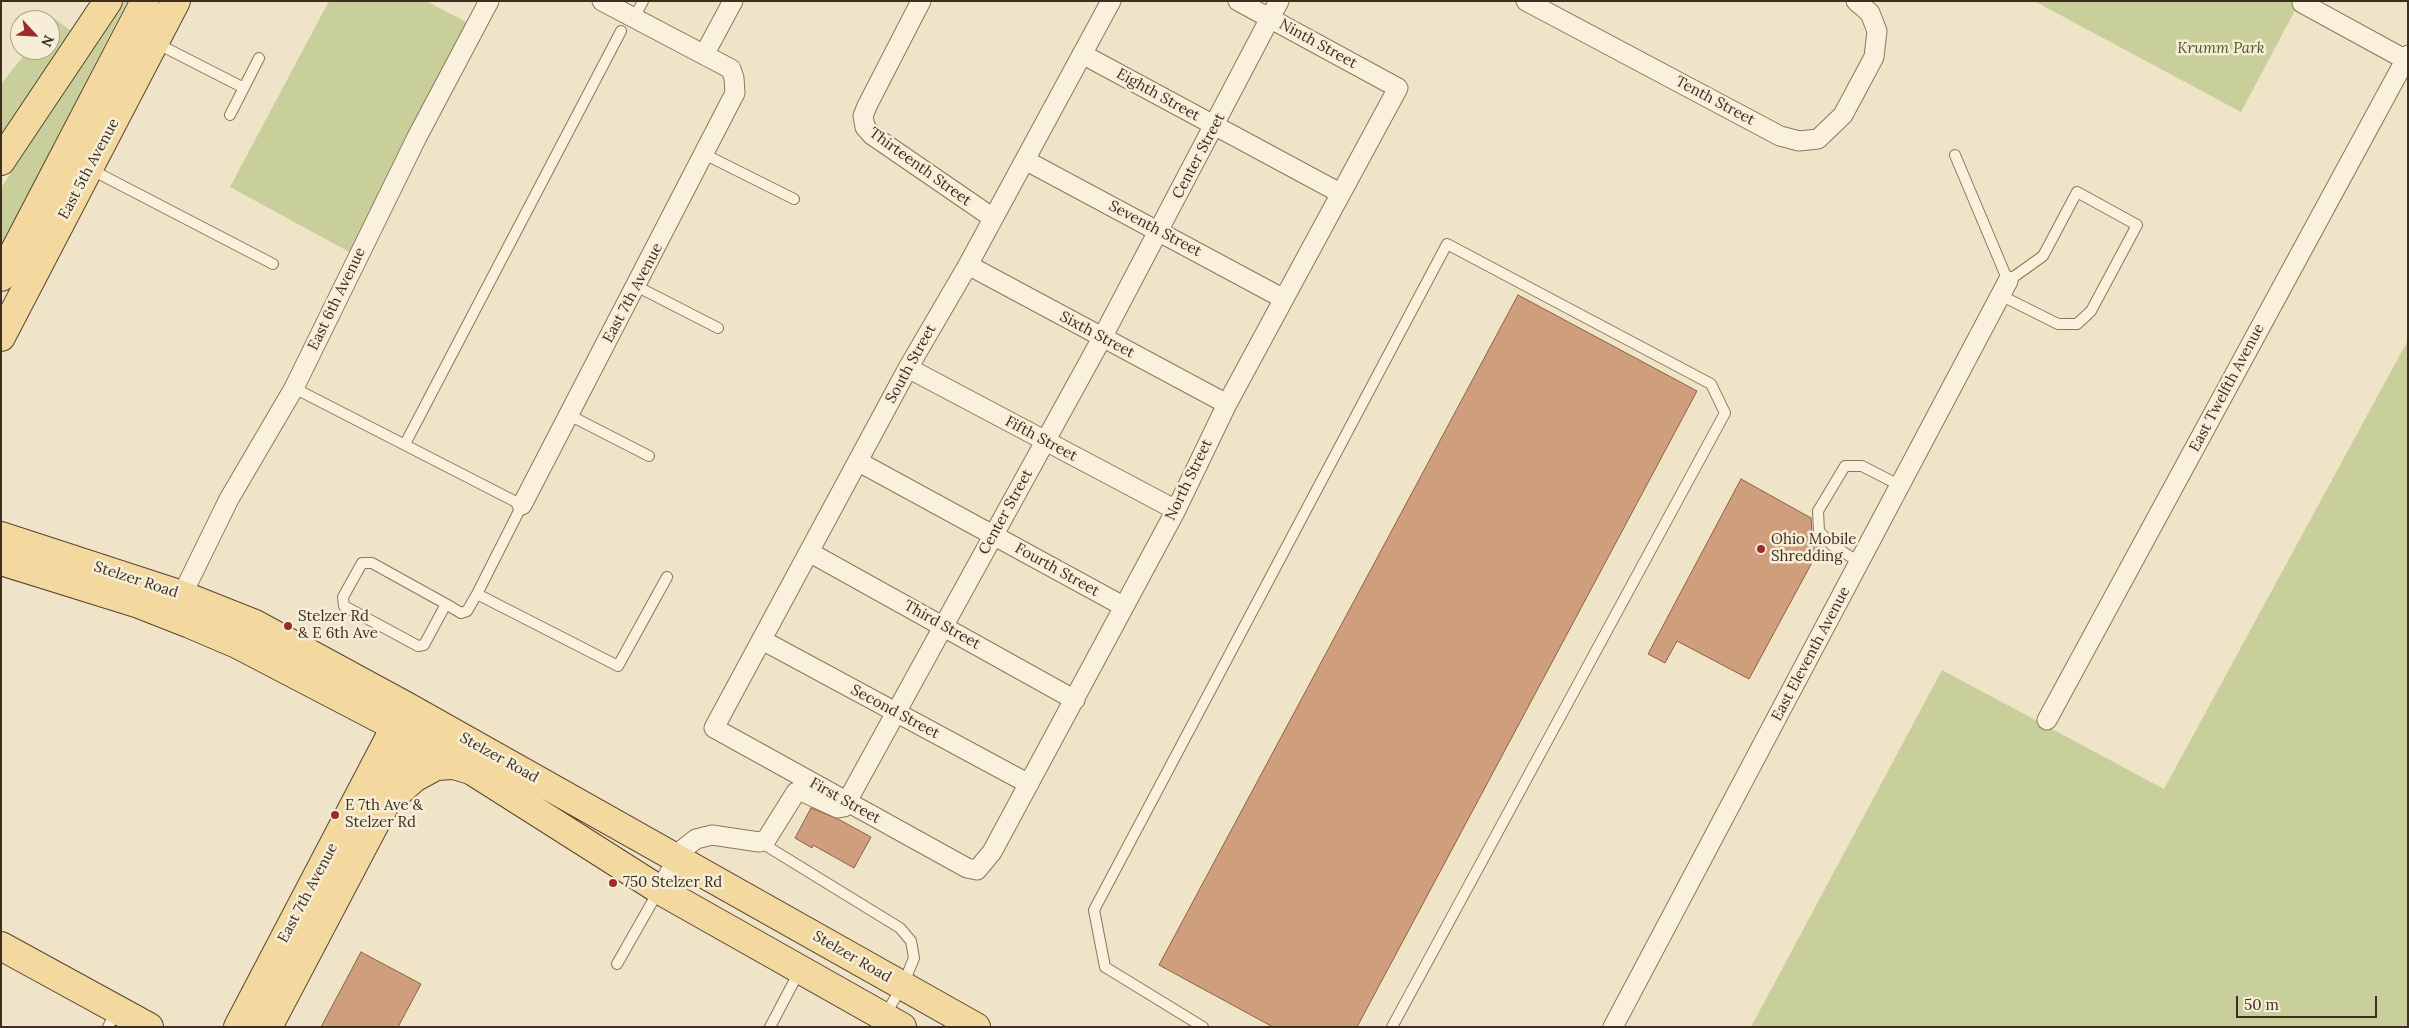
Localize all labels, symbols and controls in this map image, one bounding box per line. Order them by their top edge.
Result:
north arrow [10,10,60,60]
street label: Ninth Street [1276,15,1360,73]
text: N [37,32,58,50]
park label: Krumm Park [2177,40,2265,58]
street label: Eighth Street [1113,65,1203,125]
street label: Tenth Street [1672,73,1758,129]
street label: Center Street [1169,110,1229,202]
street label: East 5th Avenue [55,116,123,222]
street label: Thirteenth Street [866,124,974,210]
street label: Seventh Street [1106,197,1204,261]
street label: East 7th Avenue [599,240,667,346]
street label: East 6th Avenue [304,245,370,353]
street label: Sixth Street [1057,308,1137,362]
street label: South Street [882,321,940,407]
street label: East Twelfth Avenue [2186,321,2268,455]
street label: Fifth Street [1002,413,1080,465]
street label: North Street [1162,437,1216,523]
street label: Center Street [975,466,1037,558]
place label: Ohio Mobile Shredding [1771,531,1856,566]
street label: Fourth Street [1012,539,1102,601]
marker: Ohio Mobile Shredding [1755,543,1767,555]
street label: Stelzer Road [92,558,180,602]
street label: East Eleventh Avenue [1768,584,1854,724]
street label: Third Street [901,597,983,653]
place label: Stelzer Rd & E 6th Ave [298,608,378,643]
marker: Stelzer Rd & E 6th Ave [282,620,294,632]
street label: Second Street [848,681,942,743]
street label: Stelzer Road [456,729,542,787]
street label: First Street [806,774,884,828]
place label: E 7th Ave & Stelzer Rd [345,797,423,832]
marker: E 7th Ave & Stelzer Rd [329,809,341,821]
street label: East 7th Avenue [274,840,342,946]
place label: 750 Stelzer Rd [623,874,722,892]
marker: 750 Stelzer Rd [607,877,619,889]
street label: Stelzer Road [810,927,894,987]
scale bar [2239,986,2380,1018]
text: 50 m [2244,995,2279,1014]

